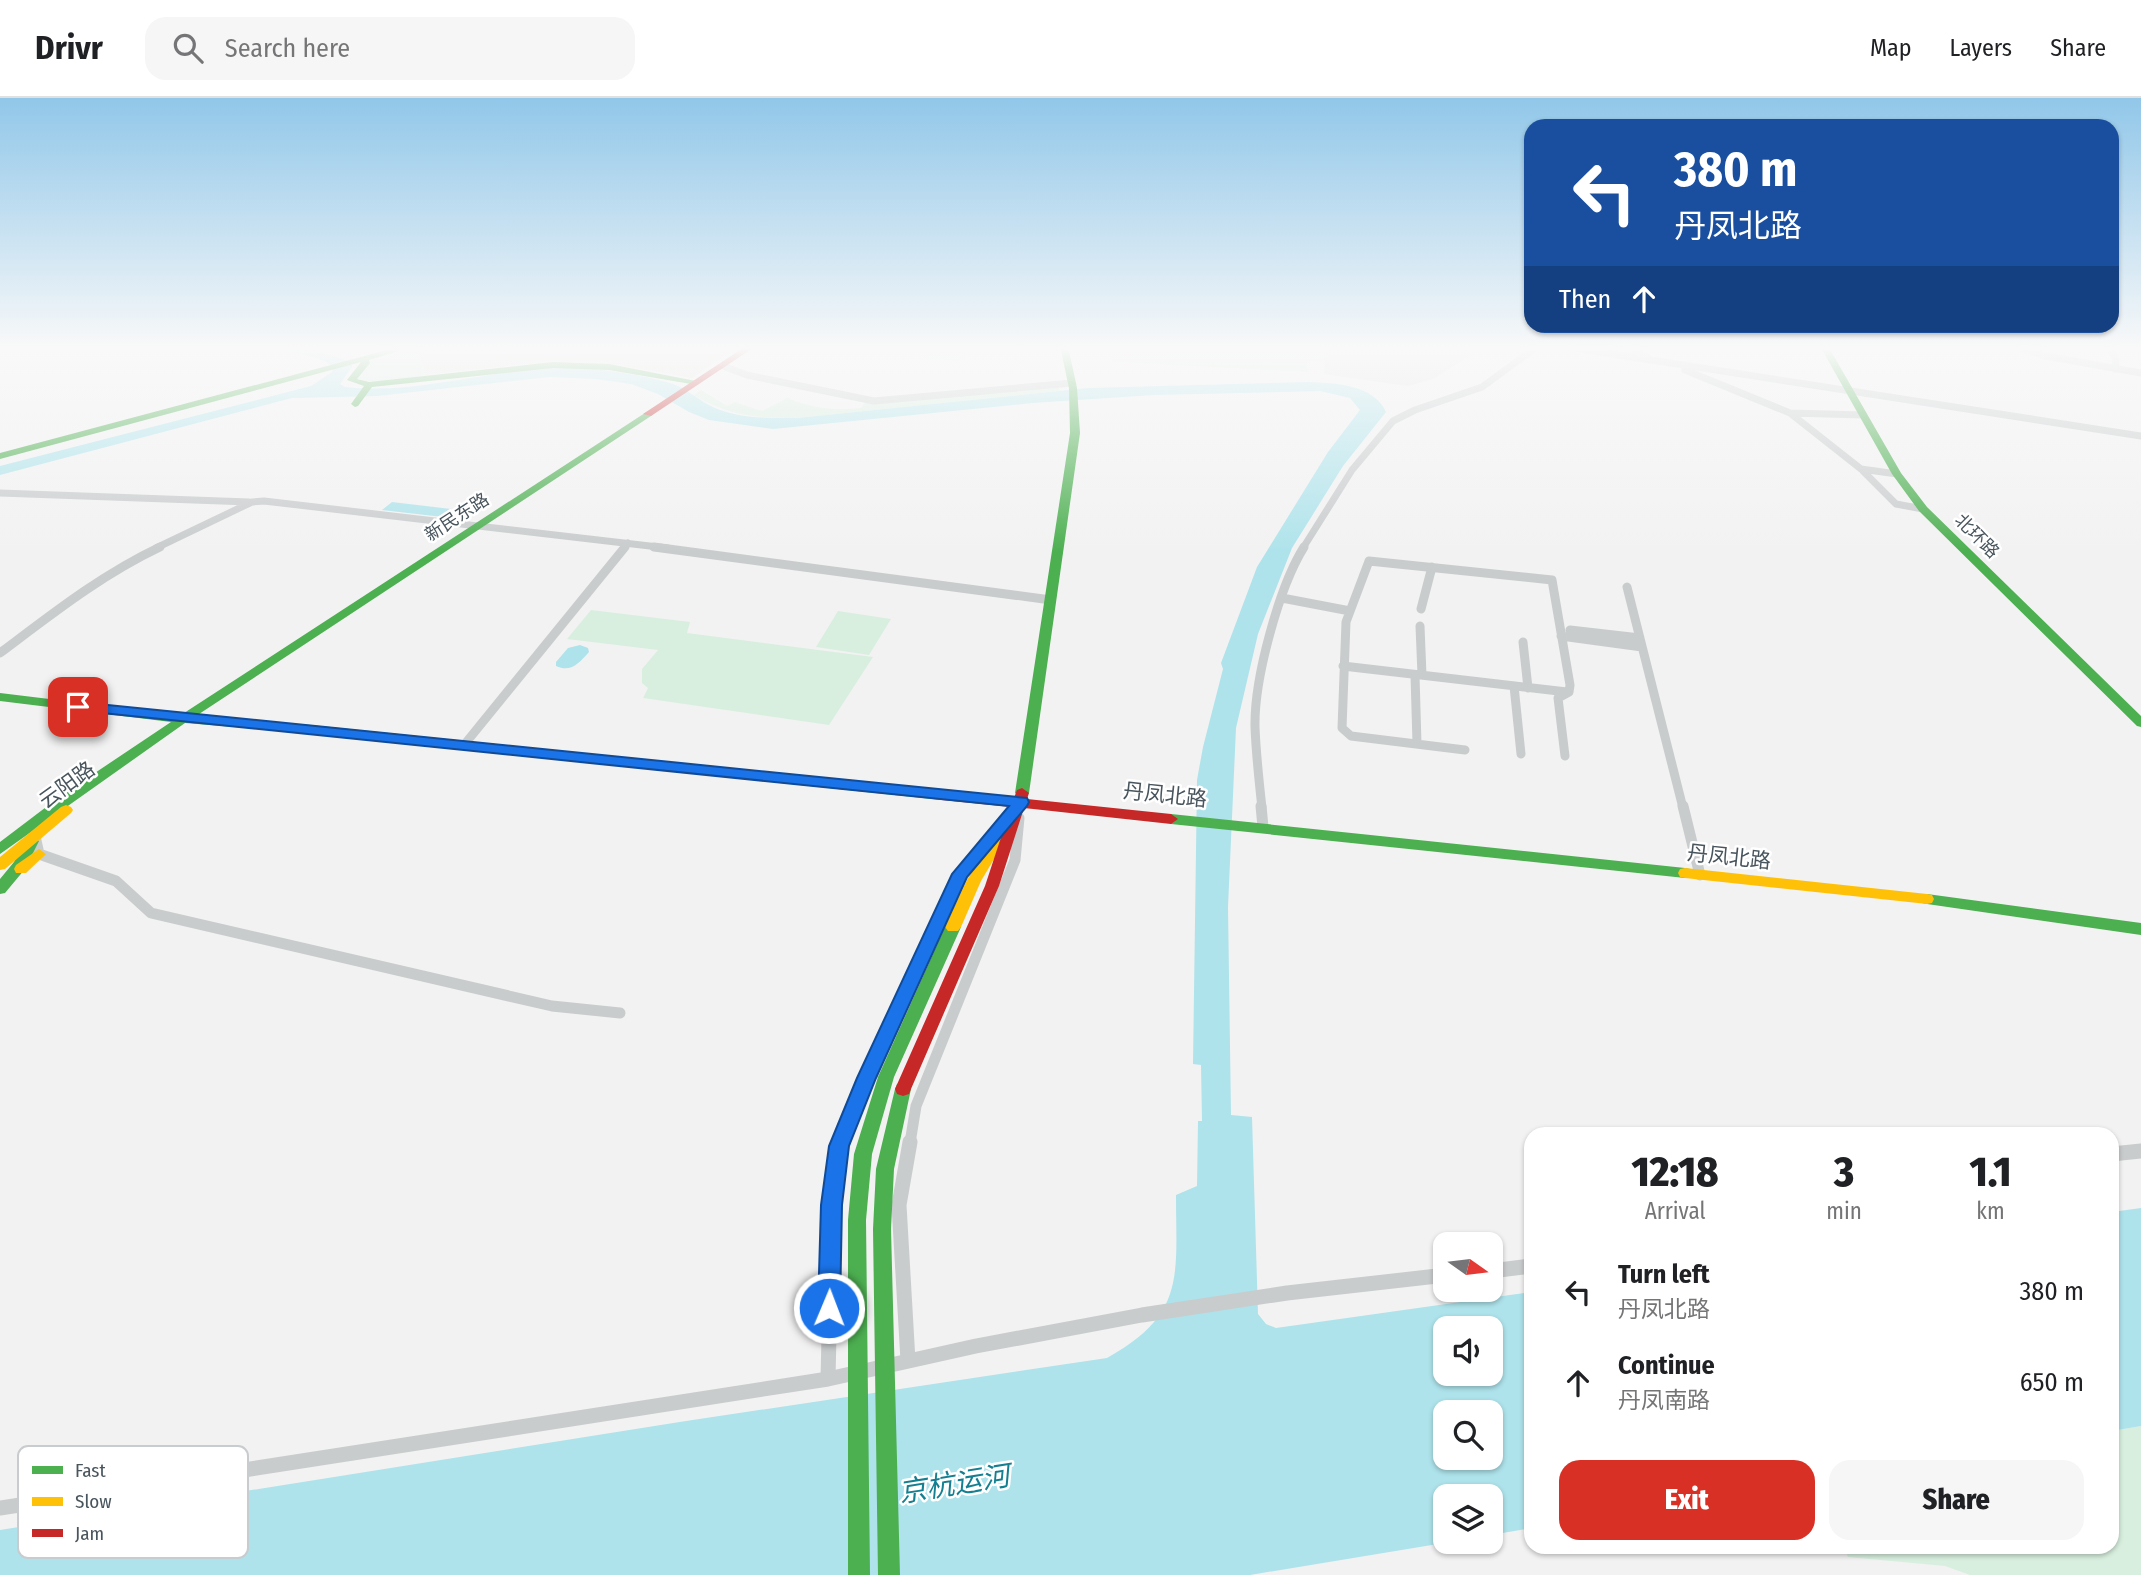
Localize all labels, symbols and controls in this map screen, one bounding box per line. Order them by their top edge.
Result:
search box [145,17,635,80]
text: Drivr [35,28,103,68]
icon: search [169,29,207,67]
text: Search here [225,33,350,64]
text: Map [1870,34,1912,62]
text: Layers [1950,34,2012,62]
text: Share [2050,34,2106,62]
text: 380 m [1674,140,1797,199]
icon: left [1559,147,1650,238]
text: 丹凤北路 [1674,207,1802,245]
icon: ahead [1625,280,1663,318]
text: Then [1559,284,1611,315]
street label: 新民东路 [421,488,493,546]
street label: 北环路 [1950,509,2004,563]
pin [48,677,108,737]
icon: arrive [59,688,97,726]
street label: 云阳路 [34,756,100,814]
street label: 丹凤北路 [1122,778,1208,812]
street label: 丹凤北路 [1686,840,1772,874]
text: 12:18 [1632,1147,1719,1197]
text: 3 [1834,1147,1854,1197]
text: 1.1 [1969,1147,2011,1197]
text: Arrival [1645,1197,1706,1225]
text: min [1826,1197,1862,1225]
text: km [1976,1197,2005,1225]
north arrow [1433,1232,1503,1302]
map controls [1433,1232,1503,1554]
text: Turn left [1618,1259,1710,1290]
position arrow [792,1271,866,1345]
icon: left [1559,1273,1597,1311]
text: 380 m [2020,1276,2084,1307]
text: 丹凤北路 [1618,1295,1710,1323]
button: sound [1433,1316,1503,1386]
text: Continue [1618,1350,1715,1381]
icon: ahead [1559,1364,1597,1402]
text: 650 m [2020,1367,2084,1398]
text: 丹凤南路 [1618,1386,1710,1414]
button: search [1433,1400,1503,1470]
legend [18,1446,248,1558]
water label: 京杭运河 [896,1458,1017,1509]
text: Fast [75,1459,106,1482]
button: Exit [1559,1460,1815,1540]
button: Share [1829,1460,2084,1540]
button: layers [1433,1484,1503,1554]
text: Slow [75,1490,112,1513]
text: Jam [75,1522,104,1545]

